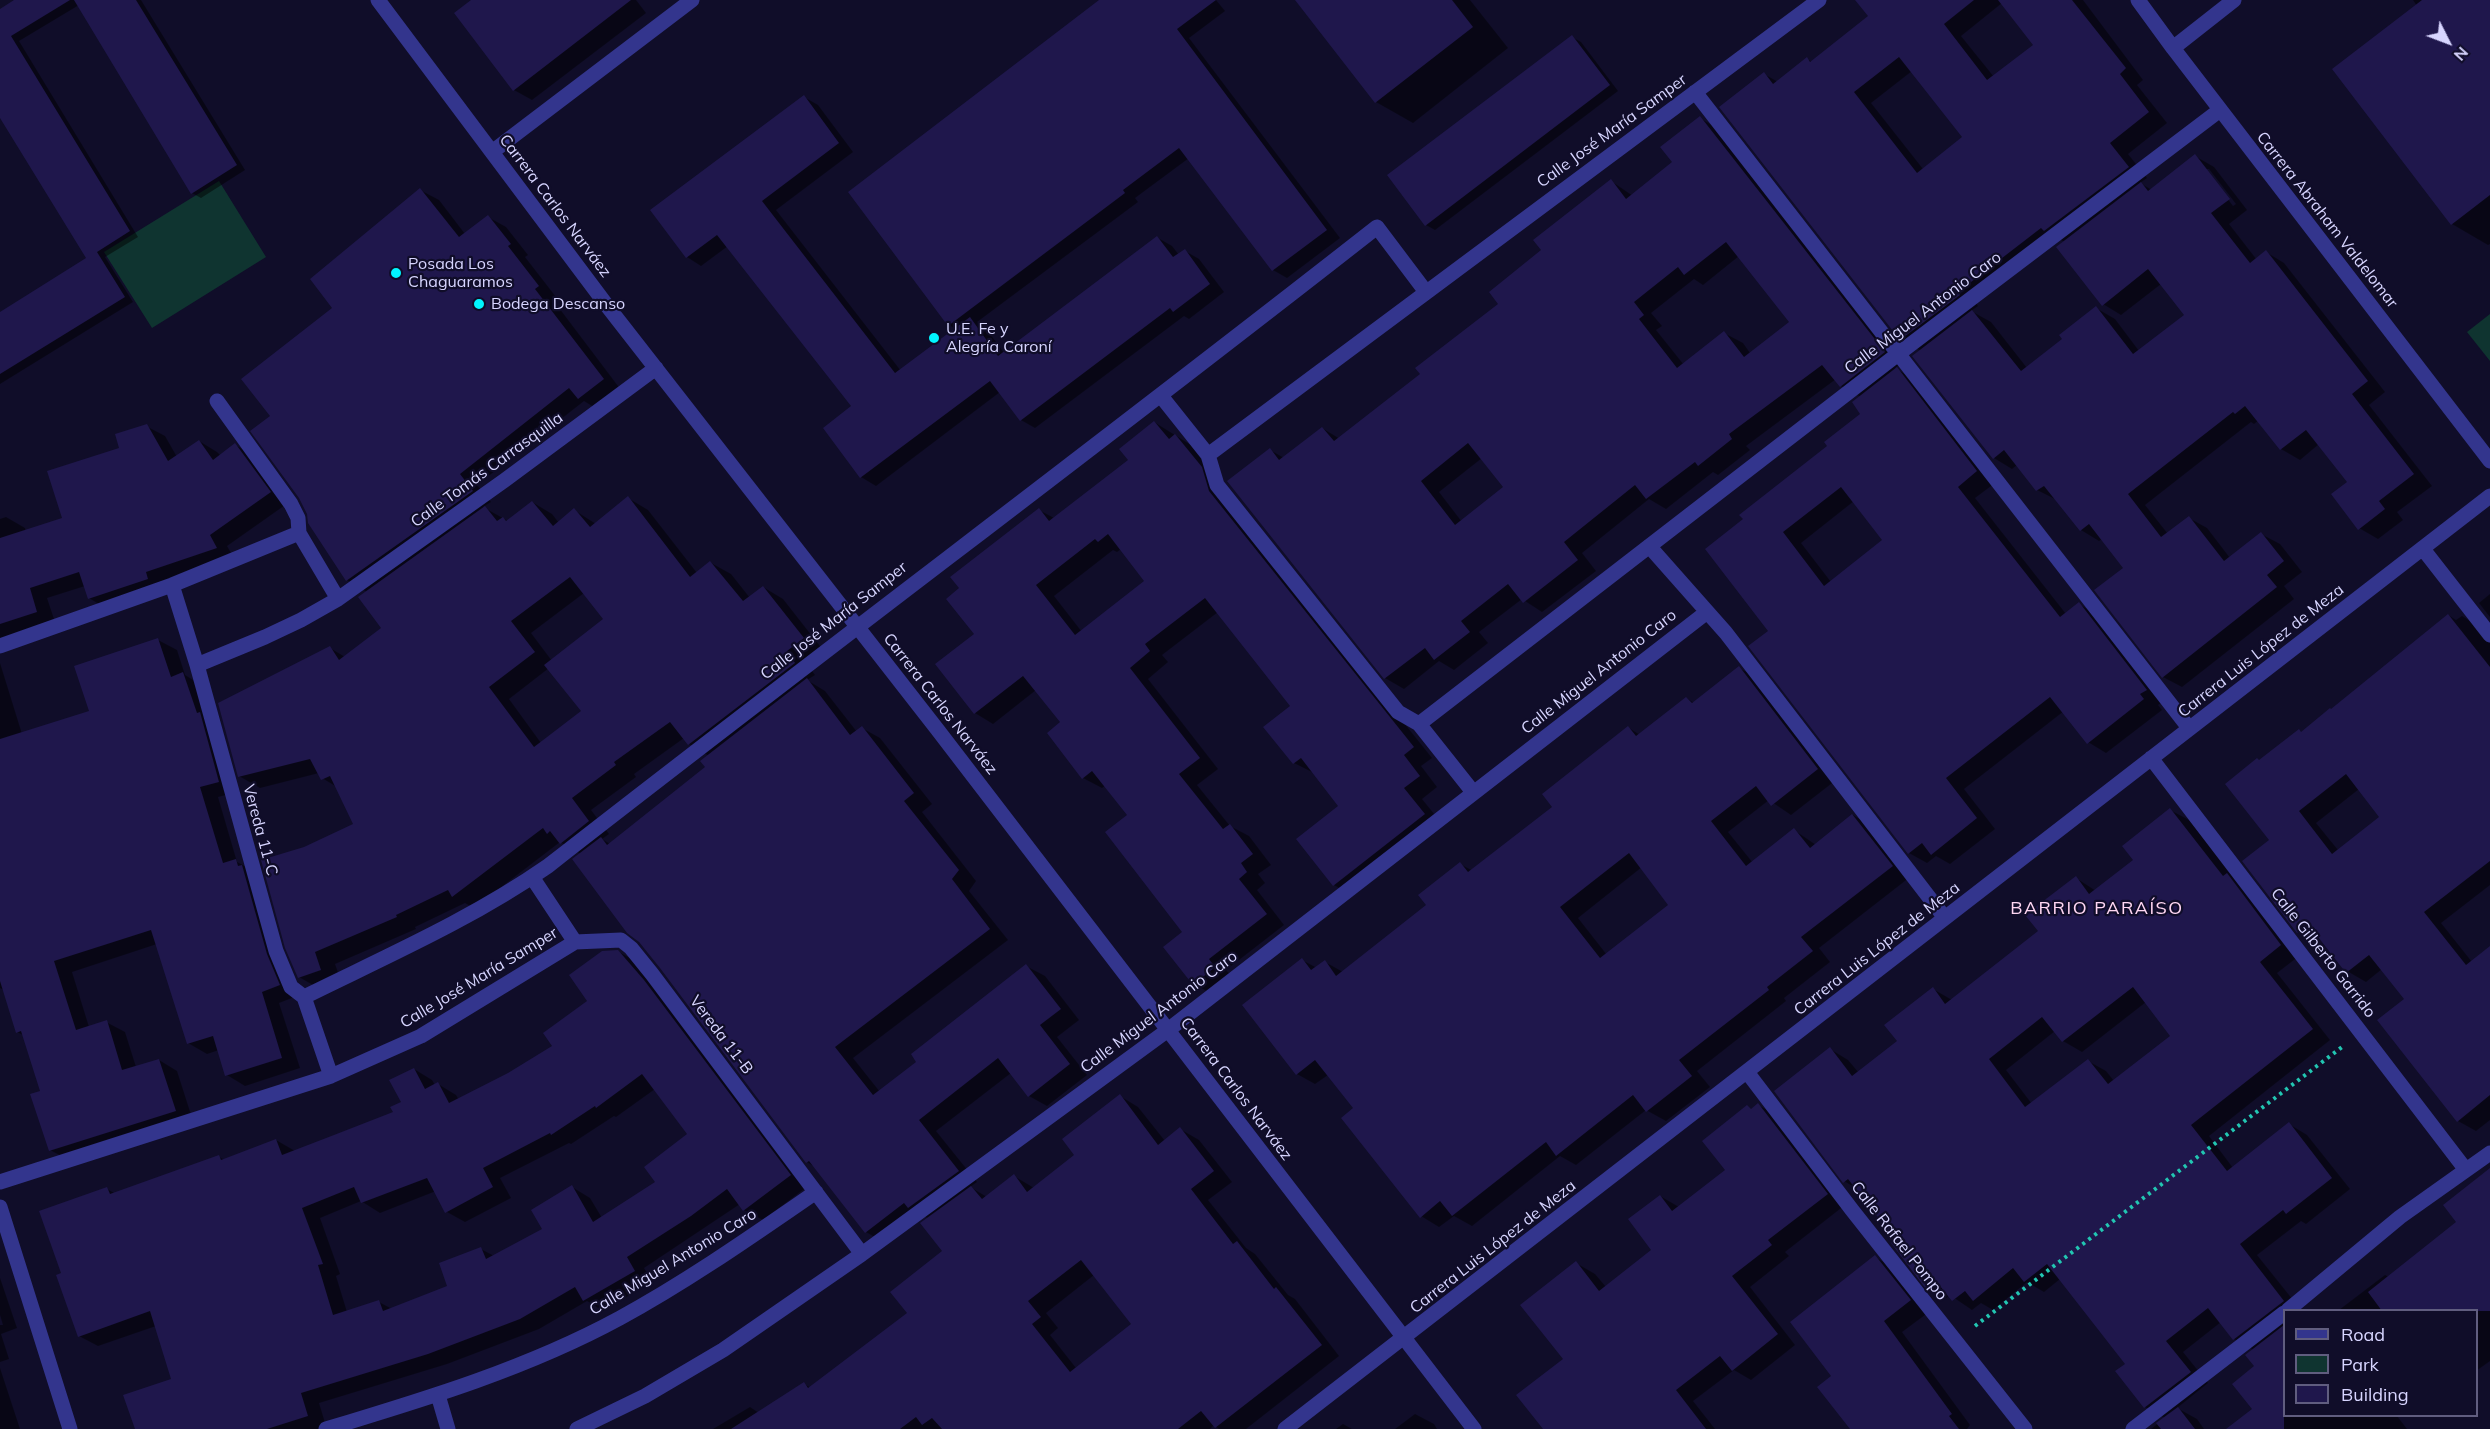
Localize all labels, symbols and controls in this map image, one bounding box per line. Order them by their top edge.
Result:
north arrow [2418,12,2478,72]
text: N [2450,43,2473,65]
street label: Calle José María Samper [1533,70,1691,192]
street label: Carrera Abraham Valdelomar [2252,128,2402,312]
street label: Carrera Carlos Narváez [495,131,615,281]
street label: Calle Miguel Antonio Caro [1841,248,2005,378]
place label: Posada Los Chaguaramos [408,254,513,292]
marker: Posada Los Chaguaramos [389,266,403,280]
place label: Bodega Descanso [491,294,625,314]
marker: Bodega Descanso [472,297,486,311]
place label: U.E. Fe y Alegría Caroní [946,319,1052,357]
marker: U.E. Fe y Alegría Caroní [927,331,941,345]
street label: Calle Tomás Carrasquilla [407,408,567,532]
street label: Calle José María Samper [757,558,911,684]
street label: Carrera Luis López de Meza [2174,580,2348,722]
street label: Calle Miguel Antonio Caro [1518,606,1680,738]
street label: Carrera Carlos Narváez [879,630,1001,778]
street label: Vereda 11-C [239,782,281,878]
street label: Carrera Luis López de Meza [1790,878,1964,1020]
street label: Calle Gilberto Garrido [2267,884,2379,1022]
district label: BARRIO PARAÍSO [2010,898,2184,920]
street label: Calle José María Samper [397,923,561,1033]
street label: Calle Miguel Antonio Caro [1077,947,1241,1077]
street label: Vereda 11-B [685,992,757,1078]
street label: Carrera Carlos Narváez [1176,1014,1296,1164]
street label: Carrera Luis López de Meza [1406,1176,1580,1318]
street label: Calle Rafael Pompo [1847,1178,1951,1304]
street label: Calle Miguel Antonio Caro [586,1205,760,1319]
legend [2283,1309,2478,1417]
text: Road [2341,1323,2385,1346]
text: Park [2341,1353,2379,1376]
text: Building [2341,1383,2409,1406]

